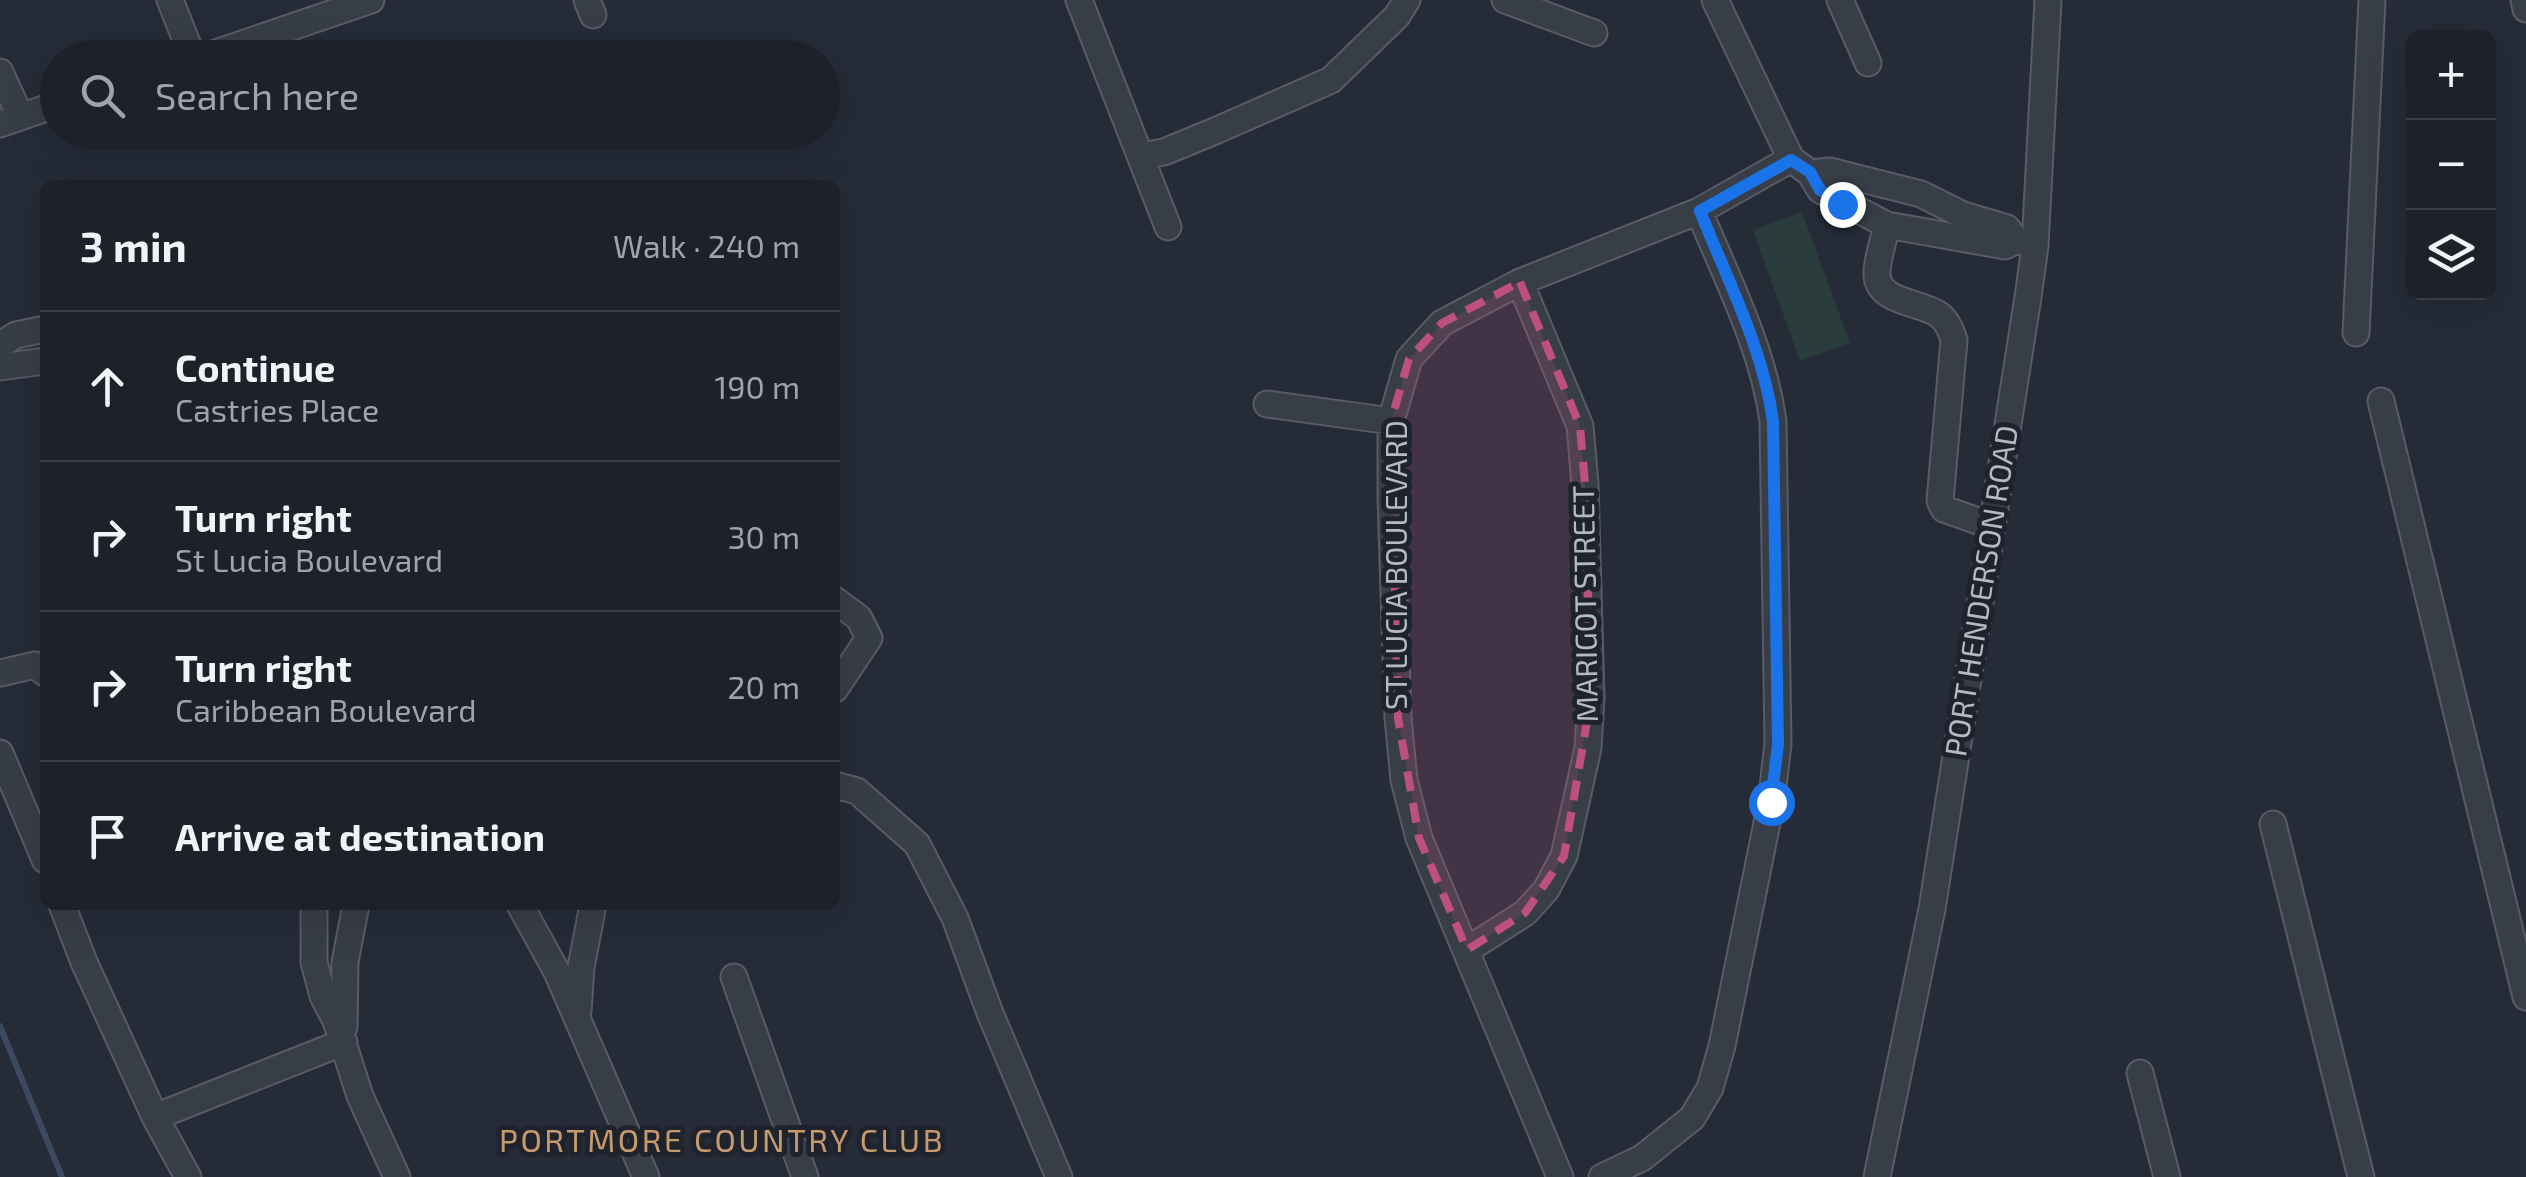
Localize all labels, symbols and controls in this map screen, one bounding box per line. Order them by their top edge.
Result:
map controls [2406,30,2496,300]
button: + [2406,30,2496,120]
search box [40,40,840,150]
icon: search [75,68,130,123]
text: Search here [155,72,359,118]
button: − [2406,120,2496,210]
route end [1820,182,1866,228]
button: layers [2406,210,2496,300]
text: 3 min [80,220,187,270]
text: Walk · 240 m [613,226,800,264]
text: Continue [175,344,335,390]
icon: ahead [80,359,135,414]
text: 190 m [714,367,800,405]
text: Castries Place [175,390,379,428]
street label: ST LUCIA BOULEVARD [1377,420,1413,710]
street label: PORT HENDERSON ROAD [1936,423,2024,759]
street label: MARIGOT STREET [1564,485,1604,723]
text: Turn right [175,494,352,540]
icon: right [80,509,135,564]
text: 30 m [728,517,800,555]
text: St Lucia Boulevard [175,540,443,578]
text: Turn right [175,644,352,690]
icon: right [80,659,135,714]
text: 20 m [728,667,800,705]
text: Caribbean Boulevard [175,690,477,728]
route start [1749,780,1795,826]
icon: arrive [80,809,135,864]
text: Arrive at destination [175,813,545,859]
district label: PORTMORE COUNTRY CLUB [499,1120,945,1158]

